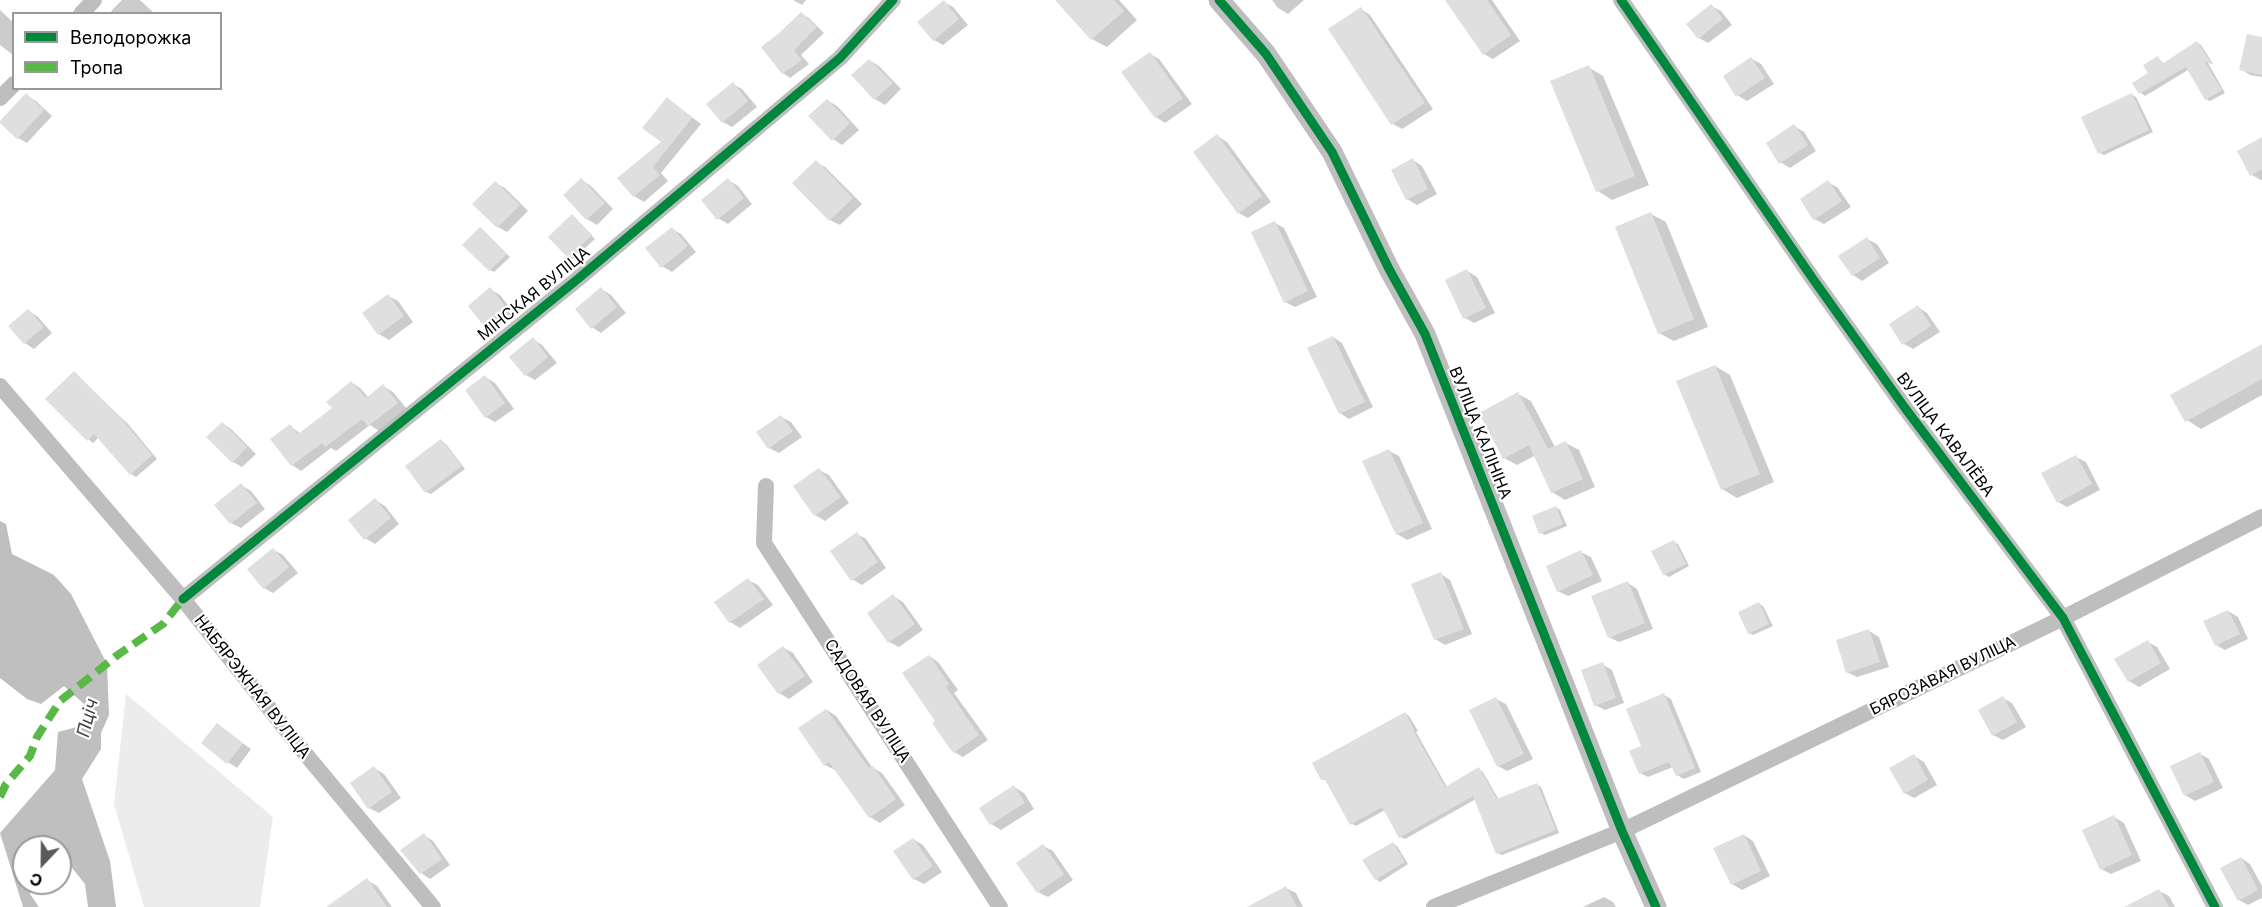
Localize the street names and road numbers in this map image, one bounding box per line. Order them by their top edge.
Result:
street label: МІНСКАЯ ВУЛІЦА [474,243,594,345]
street label: ВУЛІЦА КАЛІНІНА [1445,364,1515,502]
street label: ВУЛІЦА КАВАЛЁВА [1892,369,1998,501]
street label: НАБЯРЭЖНАЯ ВУЛІЦА [190,611,314,763]
street label: БЯРОЗАВАЯ ВУЛІЦА [1867,632,2019,720]
street label: САДОВАЯ ВУЛІЦА [820,636,914,766]

